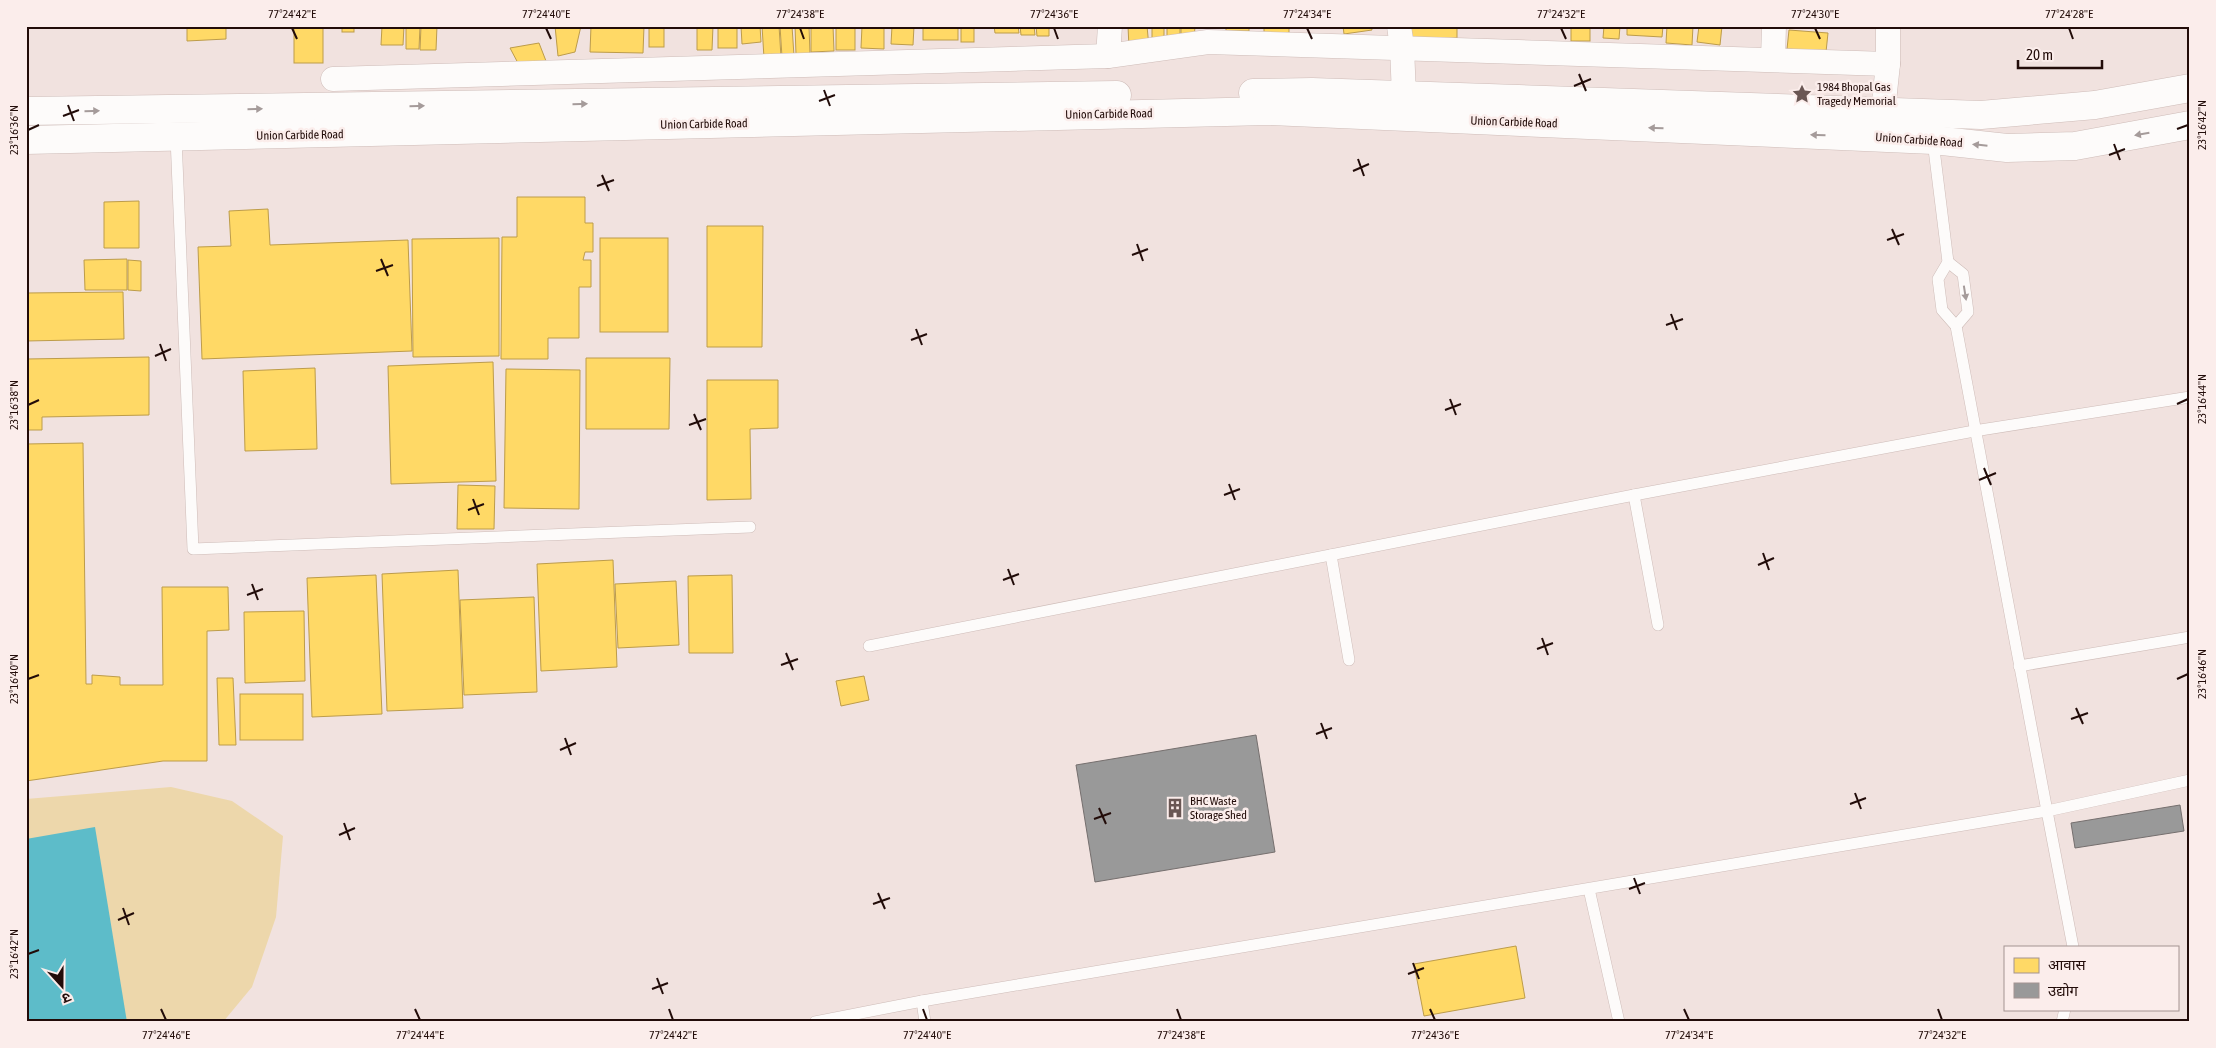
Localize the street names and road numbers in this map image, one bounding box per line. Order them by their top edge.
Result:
street label: Union Carbide Road [1065,106,1153,122]
street label: Union Carbide Road [1470,113,1558,131]
street label: Union Carbide Road [660,116,748,132]
street label: Union Carbide Road [256,127,344,143]
street label: Union Carbide Road [1875,130,1963,150]

